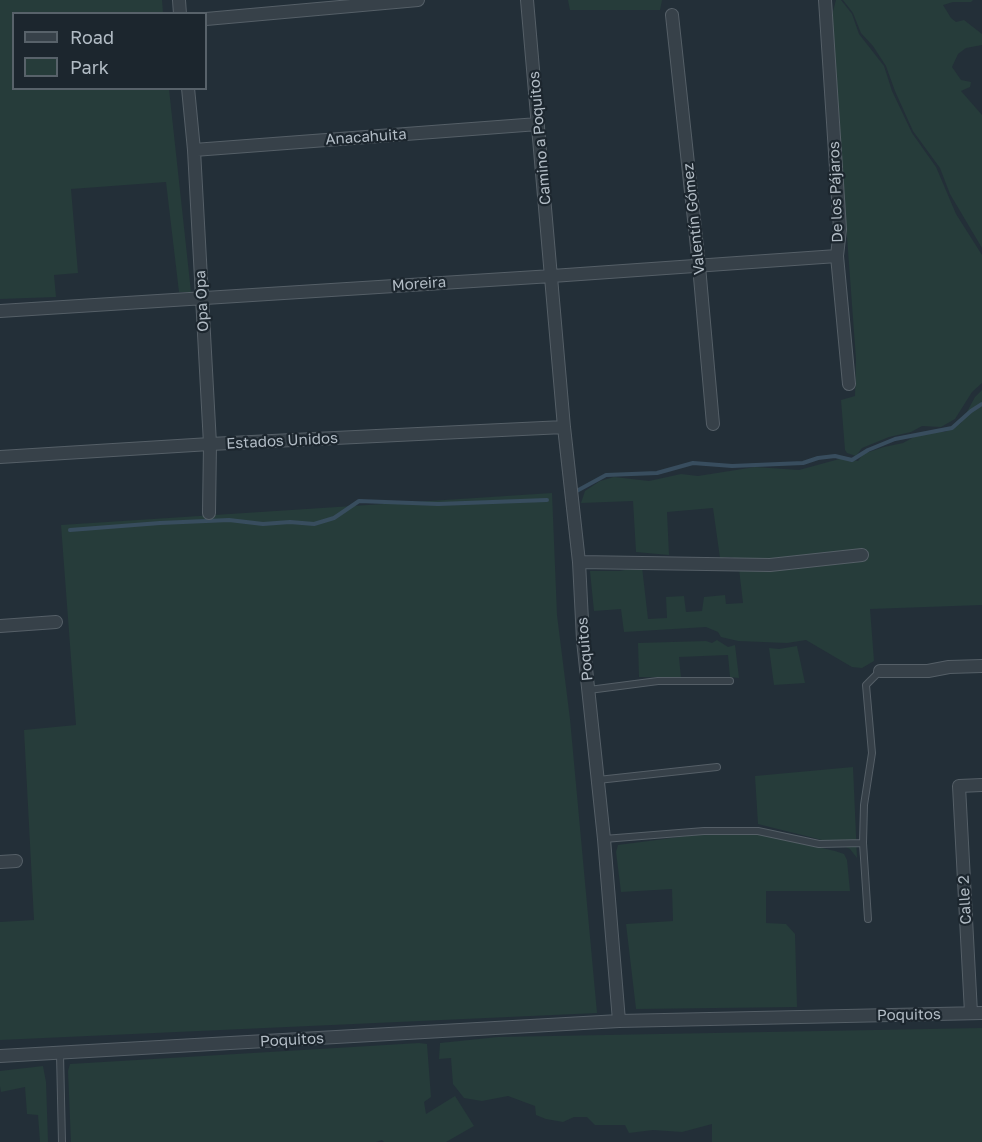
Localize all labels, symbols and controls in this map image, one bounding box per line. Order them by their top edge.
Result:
legend [12,12,207,90]
text: Road [70,26,114,48]
text: Park [70,56,109,78]
street label: Camino a Poquitos [525,70,555,206]
street label: Anacahuita [325,125,407,149]
street label: De los Pájaros [825,141,847,243]
street label: Valentín Gómez [679,162,709,276]
street label: Opa Opa [191,270,213,332]
street label: Moreira [391,273,447,295]
street label: Estados Unidos [226,429,338,453]
street label: Poquitos [573,616,597,682]
street label: Calle 2 [955,875,975,925]
street label: Poquitos [877,1005,941,1025]
street label: Poquitos [260,1029,324,1051]

